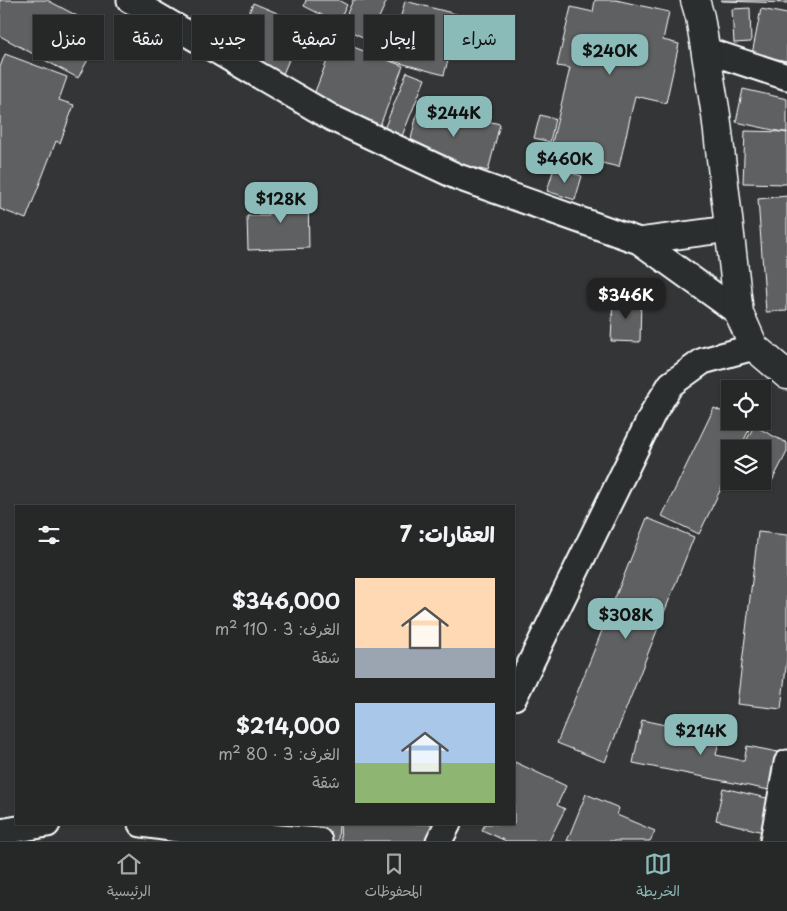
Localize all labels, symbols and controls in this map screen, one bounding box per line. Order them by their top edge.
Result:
chip: منزل [33,15,104,60]
chip: شقة [114,15,182,60]
chip: جديد [192,15,264,60]
chip: تصفية [274,15,354,60]
chip: إيجار [364,15,434,60]
chip: شراء [444,15,515,60]
pin: $240K [575,34,645,76]
text: $240K [582,38,638,62]
pin: $244K [419,96,489,138]
text: $244K [427,100,481,124]
pin: $460K [530,142,600,184]
text: $460K [537,146,593,170]
pin: $128K [246,182,316,224]
text: $128K [256,186,306,210]
pin: $346K [591,278,661,320]
text: $346K [598,282,654,306]
map controls [721,380,771,490]
button: locate [721,380,771,430]
button: layers [721,440,771,490]
text: العقارات: 7 [400,517,495,549]
icon: filters [35,521,63,549]
text: $346,000 [232,584,340,616]
icon: home [395,598,455,658]
pin: $308K [591,598,661,640]
text: $308K [599,602,653,626]
text: الغرف: 3 · 110 m² [215,616,340,640]
text: شقة [312,644,340,668]
text: $214,000 [236,709,340,741]
pin: $214K [666,714,736,756]
text: $214K [675,718,727,742]
icon: home [395,723,455,783]
text: الغرف: 3 · 80 m² [218,741,340,765]
text: شقة [312,769,340,793]
tab: الرئيسية [107,850,151,904]
tab: المحفوظات [365,850,422,904]
tab: الخريطة [636,850,680,904]

